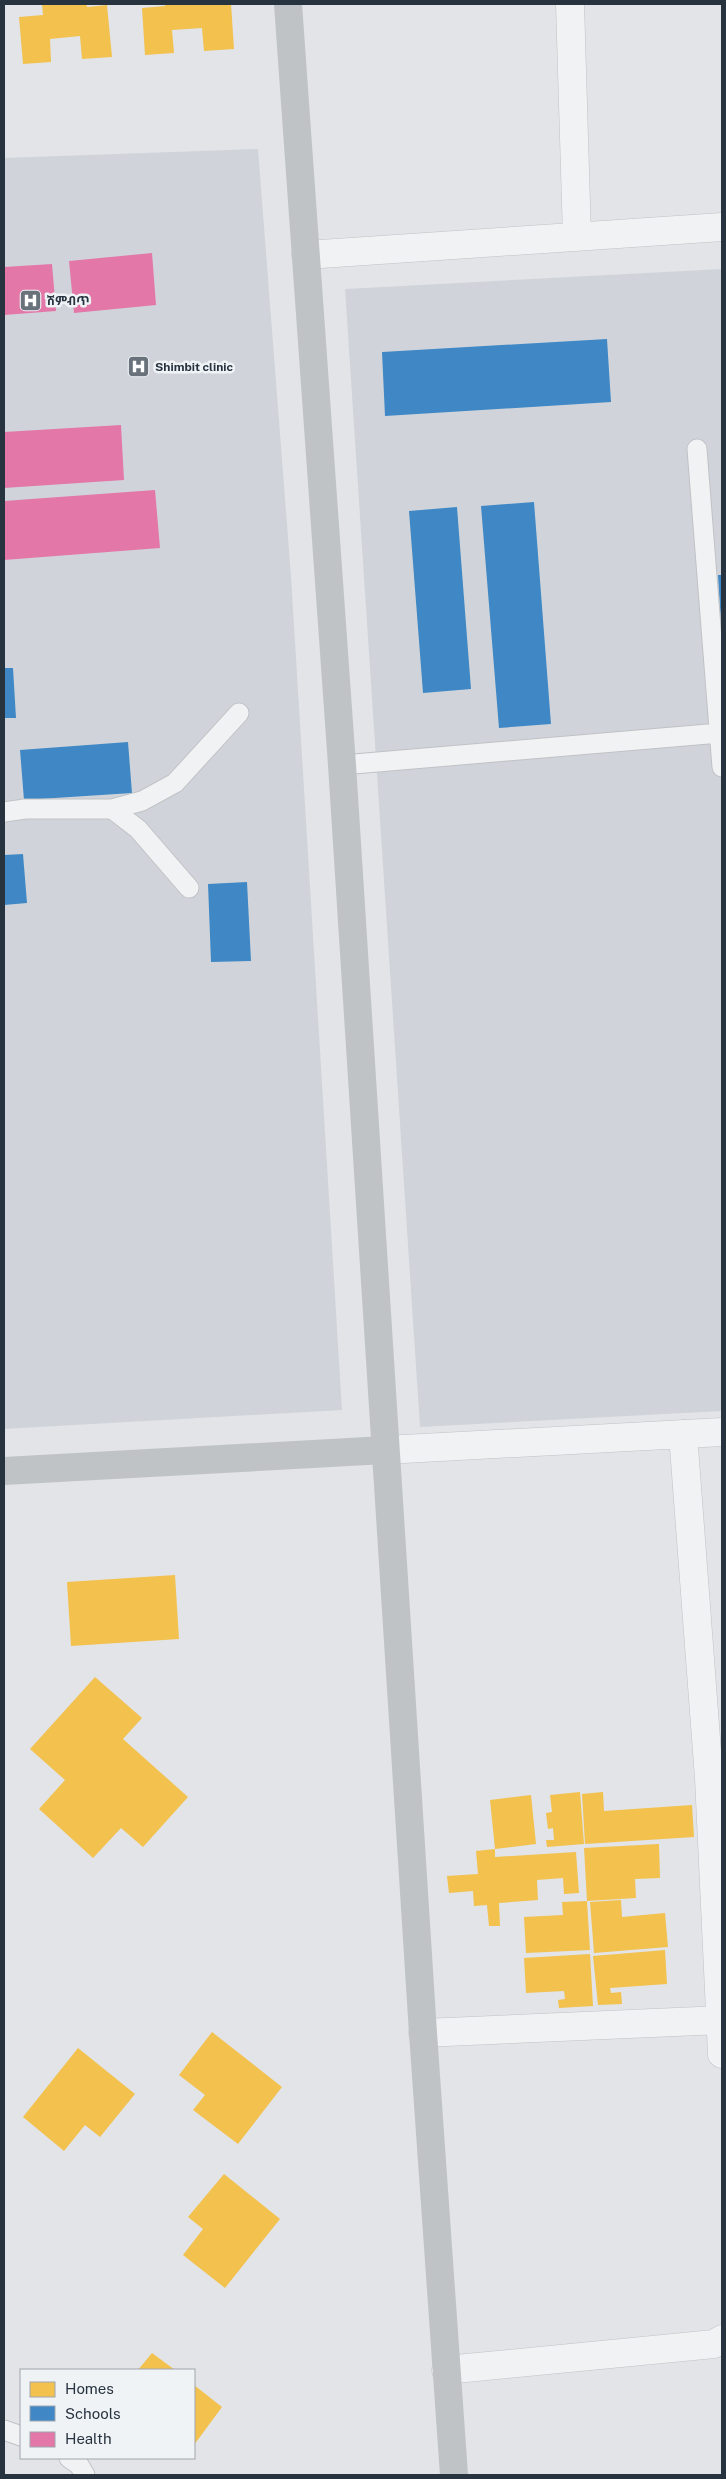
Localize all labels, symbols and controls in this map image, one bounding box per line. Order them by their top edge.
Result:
hospital icon: ሽምብጥ [19,289,43,313]
place label: ሽምብጥ [47,294,90,308]
hospital icon: Shimbit clinic [127,355,151,379]
place label: Shimbit clinic [155,360,234,374]
legend [20,2369,195,2459]
text: Homes [65,2380,114,2397]
text: Schools [65,2405,121,2422]
text: Health [65,2430,112,2447]

